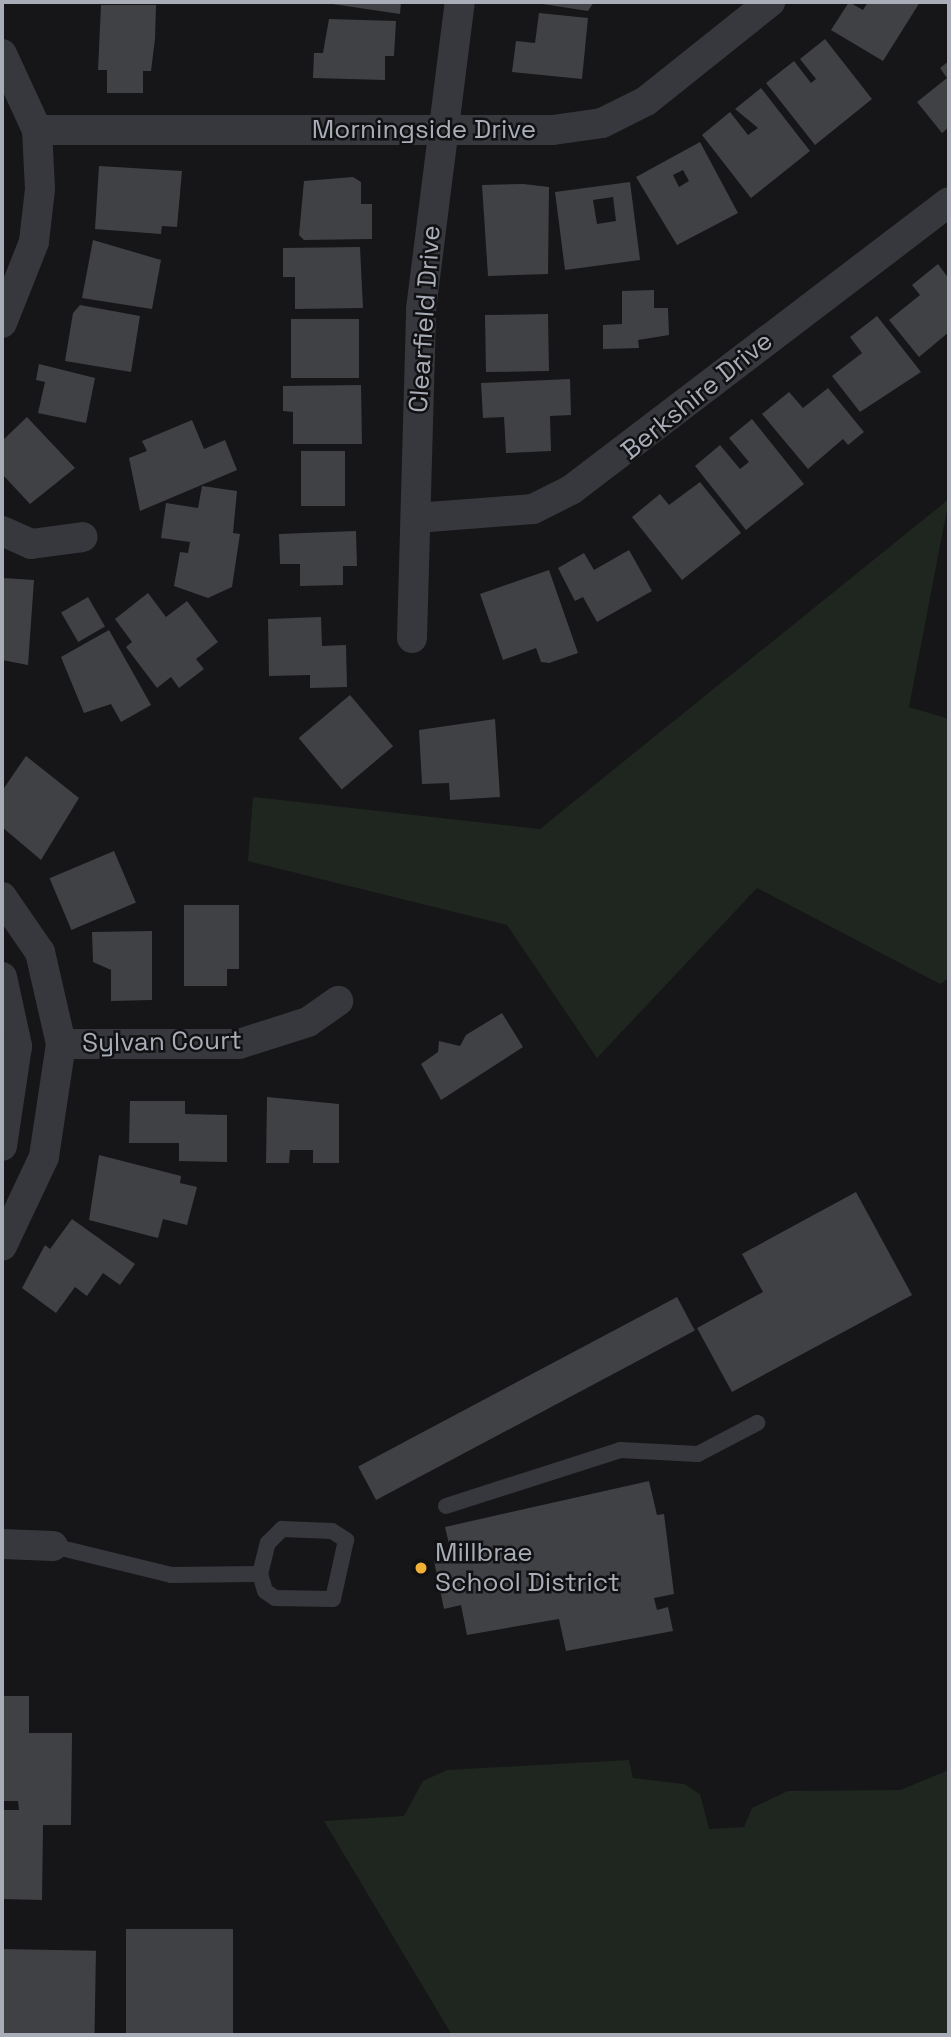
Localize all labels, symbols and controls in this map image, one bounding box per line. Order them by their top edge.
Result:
street label: Morningside Drive [312,114,536,146]
street label: Clearfield Drive [403,224,447,414]
street label: Berkshire Drive [615,325,779,467]
street label: Sylvan Court [82,1025,242,1059]
place label: Millbrae School District [435,1537,620,1598]
marker: Millbrae School District [413,1560,429,1576]

